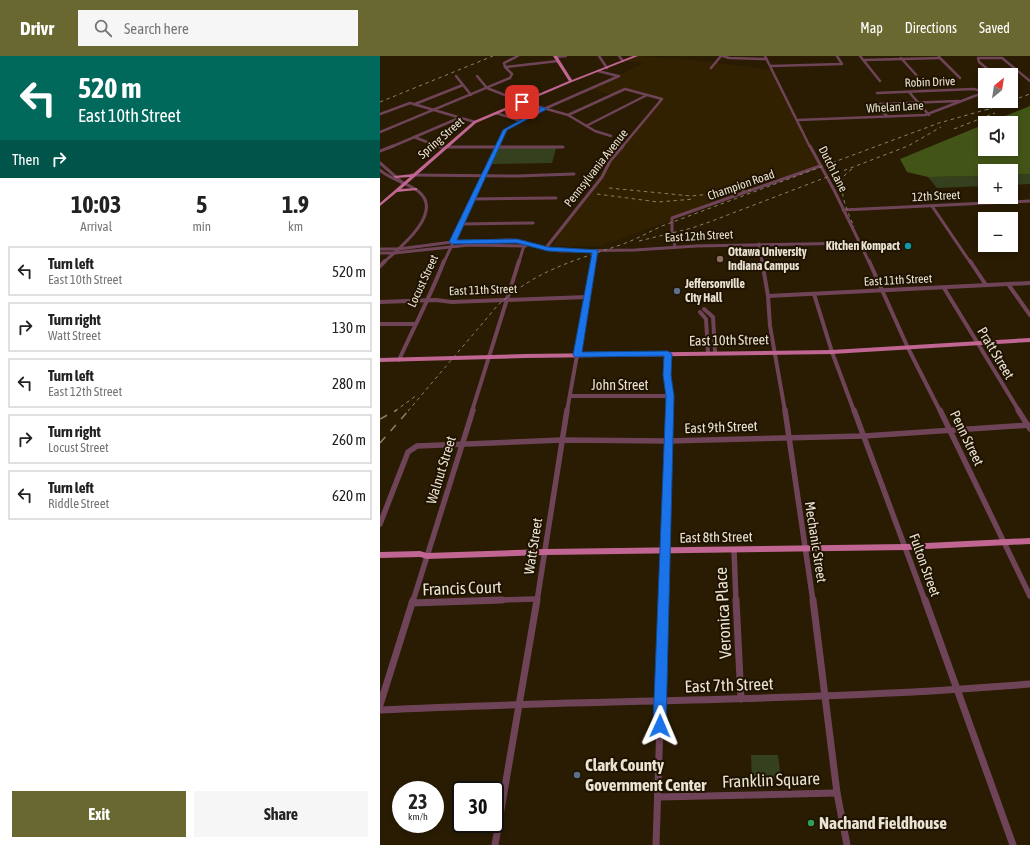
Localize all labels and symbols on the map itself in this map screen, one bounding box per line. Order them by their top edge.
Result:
north arrow [978,68,1018,108]
street label: Robin Drive [904,74,956,90]
pin [505,85,539,119]
street label: Whelan Lane [866,99,924,115]
street label: Spring Street [415,114,467,162]
street label: Pennsylvania Avenue [561,126,631,210]
street label: Dutch Lane [816,144,850,194]
street label: Champion Road [706,167,776,203]
street label: 12th Street [911,188,961,204]
street label: East 12th Street [664,227,734,245]
place label: Kitchen Kompact [826,239,901,253]
marker: Kitchen Kompact [903,241,913,251]
place label: Ottawa University Indiana Campus [728,245,807,273]
street label: Locust Street [405,252,441,309]
marker: Ottawa University Indiana Campus [715,254,725,264]
street label: East 11th Street [863,271,933,289]
place label: Jeffersonville City Hall [684,277,745,305]
street label: East 11th Street [448,282,518,298]
marker: Jeffersonville City Hall [672,286,682,296]
street label: Pratt Street [974,324,1018,382]
street label: East 10th Street [689,331,769,349]
street label: John Street [591,377,649,393]
street label: Penn Street [947,408,987,468]
street label: East 9th Street [684,418,758,436]
street label: Walnut Street [423,434,459,506]
street label: Mechanic Street [802,500,830,584]
street label: Watt Street [521,517,545,575]
street label: East 8th Street [679,528,753,546]
street label: Fulton Street [906,531,944,599]
street label: Veronica Place [711,566,735,659]
street label: Francis Court [422,577,502,599]
street label: East 7th Street [684,673,774,697]
position arrow [639,705,681,747]
place label: Clark County Government Center [585,755,707,795]
street label: Franklin Square [722,768,821,792]
marker: Clark County Government Center [572,770,582,780]
speed limit sign: 30 [452,781,504,833]
place label: Nachand Fieldhouse [819,813,947,833]
marker: Nachand Fieldhouse [806,818,816,828]

